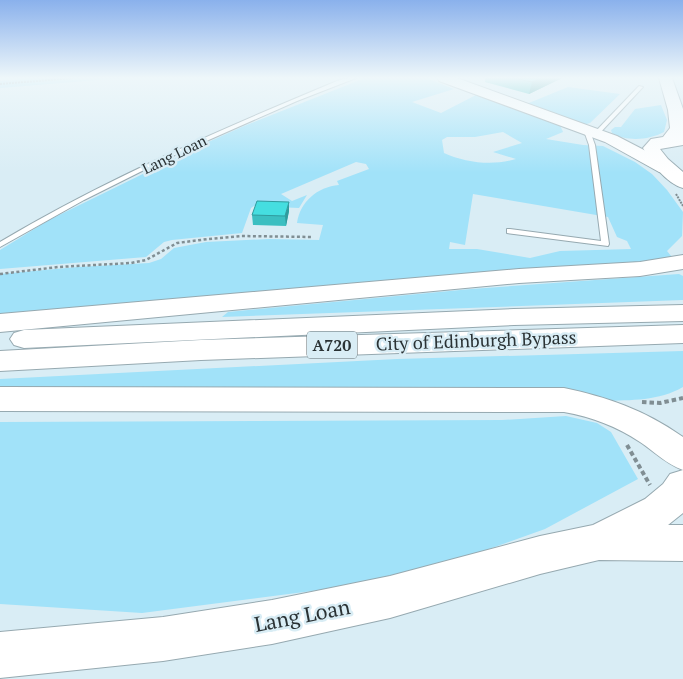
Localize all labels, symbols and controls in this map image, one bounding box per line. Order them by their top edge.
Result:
street label: Lang Loan [138,130,210,178]
street label: City of Edinburgh Bypass [375,325,577,355]
road number: A720 [307,332,357,358]
street label: Lang Loan [252,592,353,638]

